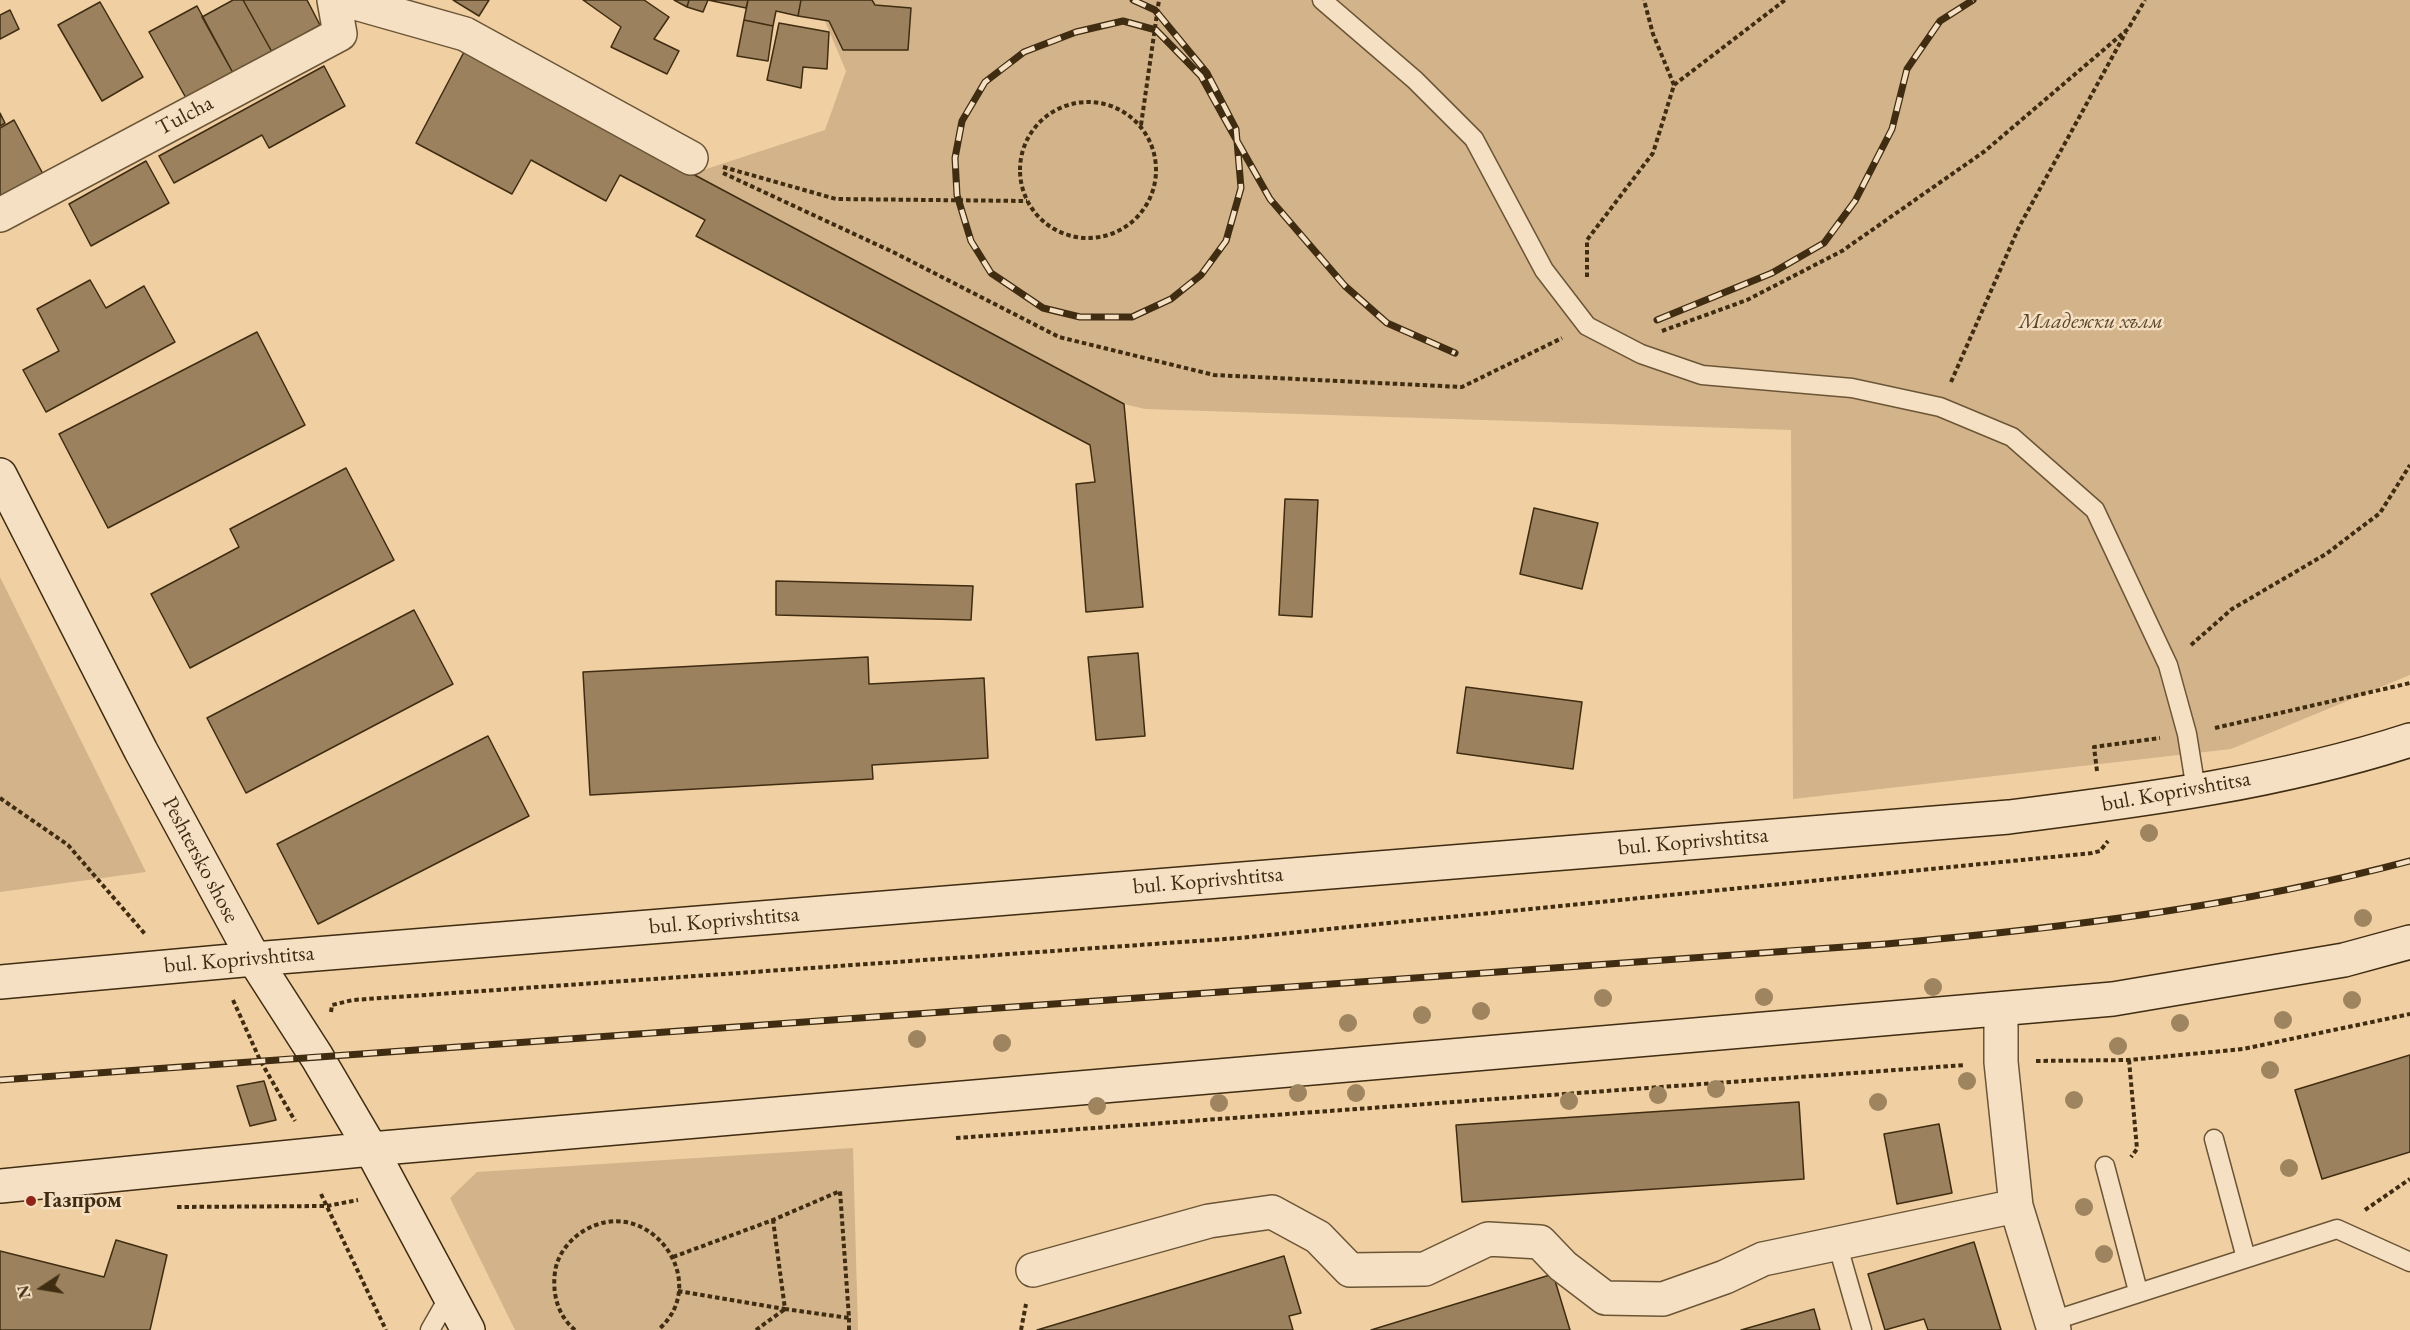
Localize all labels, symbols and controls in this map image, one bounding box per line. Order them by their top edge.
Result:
street label: Tulcha [152,90,218,142]
park label: Младежки хълм [2019,309,2163,335]
street label: bul. Koprivshtitsa [2099,766,2253,818]
street label: Peshtersko shose [156,793,244,927]
street label: bul. Koprivshtitsa [1617,822,1769,862]
street label: bul. Koprivshtitsa [1132,861,1284,901]
street label: bul. Koprivshtitsa [648,901,800,941]
street label: bul. Koprivshtitsa [163,940,315,980]
place label: Газпром [43,1188,122,1214]
marker: Газпром [24,1194,38,1208]
north arrow [12,1258,72,1318]
text: N [12,1283,36,1300]

